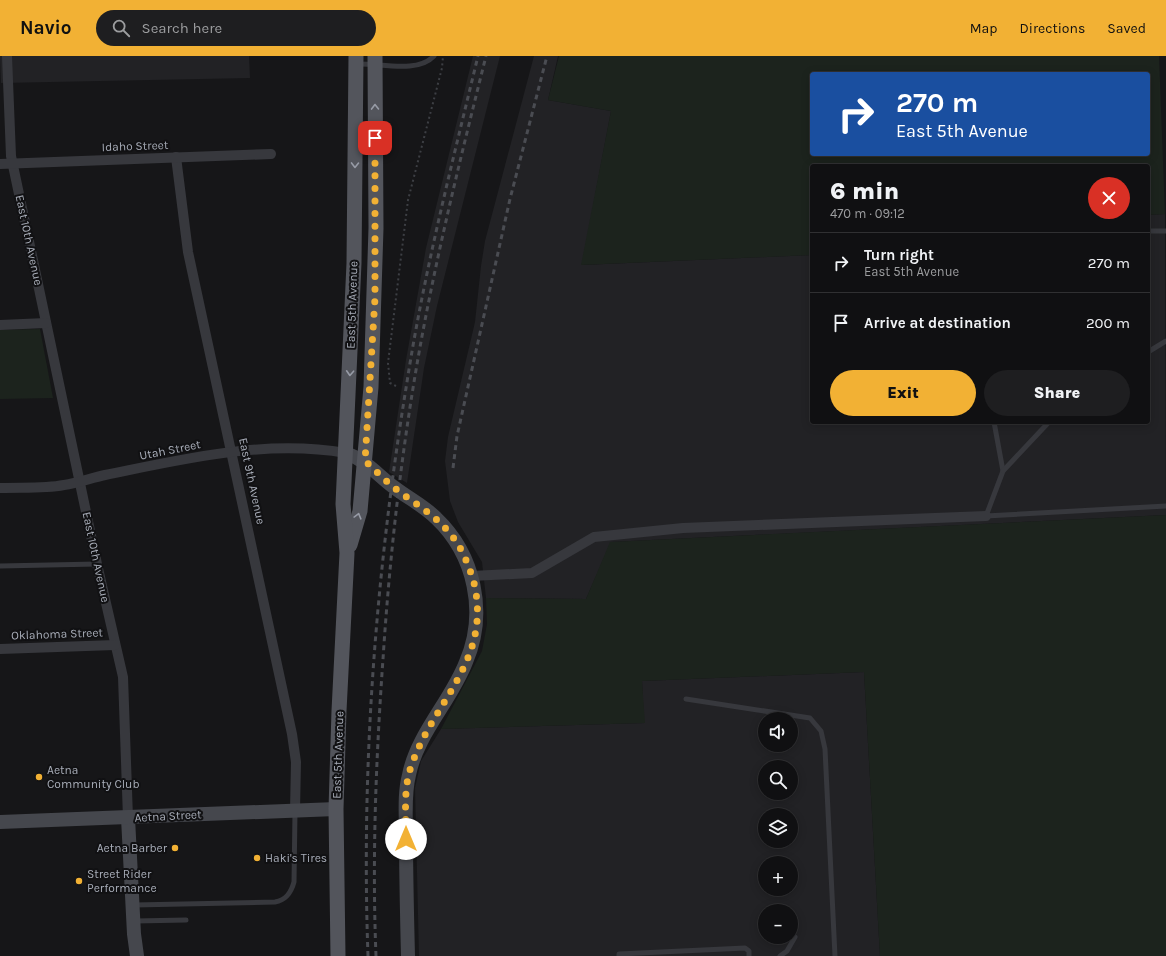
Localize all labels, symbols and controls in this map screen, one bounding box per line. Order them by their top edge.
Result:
search box [96,10,376,46]
text: Navio [20,17,72,39]
icon: search [110,17,132,39]
text: Search here [142,19,222,37]
text: Map [970,20,998,37]
text: Directions [1020,20,1085,37]
text: Saved [1107,20,1146,37]
text: 270 m [896,86,978,119]
icon: right [830,88,882,140]
one-way arrow [371,104,379,110]
text: East 5th Avenue [896,120,1028,142]
pin [358,121,392,155]
icon: arrive [364,127,386,149]
street label: Idaho Street [101,138,169,154]
one-way arrow [351,162,359,168]
text: 6 min [830,177,899,205]
button: close [1088,177,1130,219]
street label: East 10th Avenue [13,193,45,287]
text: 470 m · 09:12 [830,206,905,221]
text: Turn right [864,246,934,264]
icon: right [830,252,852,274]
text: 270 m [1088,254,1130,272]
street label: East 5th Avenue [343,261,361,349]
text: East 5th Avenue [864,264,959,279]
icon: arrive [830,312,852,334]
text: Arrive at destination [864,314,1011,332]
text: 200 m [1086,314,1130,332]
one-way arrow [345,370,354,376]
button: Exit [830,370,976,416]
button: Share [984,370,1130,416]
street label: East 9th Avenue [236,436,268,526]
street label: Utah Street [138,437,202,463]
street label: East 10th Avenue [80,510,112,604]
one-way arrow [353,513,362,520]
street label: Oklahoma Street [11,625,104,643]
street label: East 5th Avenue [329,711,347,799]
map controls [758,712,798,944]
button: sound [758,712,798,752]
button: search [758,760,798,800]
place label: Aetna Community Club [47,763,140,791]
marker: Aetna Community Club [34,772,44,782]
street label: Aetna Street [134,807,202,825]
button: layers [758,808,798,848]
position arrow [385,818,427,860]
place label: Aetna Barber [97,841,168,855]
marker: Aetna Barber [170,843,180,853]
place label: Haki's Tires [265,851,327,865]
marker: Haki's Tires [252,853,262,863]
button: + [758,856,798,896]
place label: Street Rider Performance [87,867,157,895]
marker: Street Rider Performance [74,876,84,886]
button: − [758,904,798,944]

